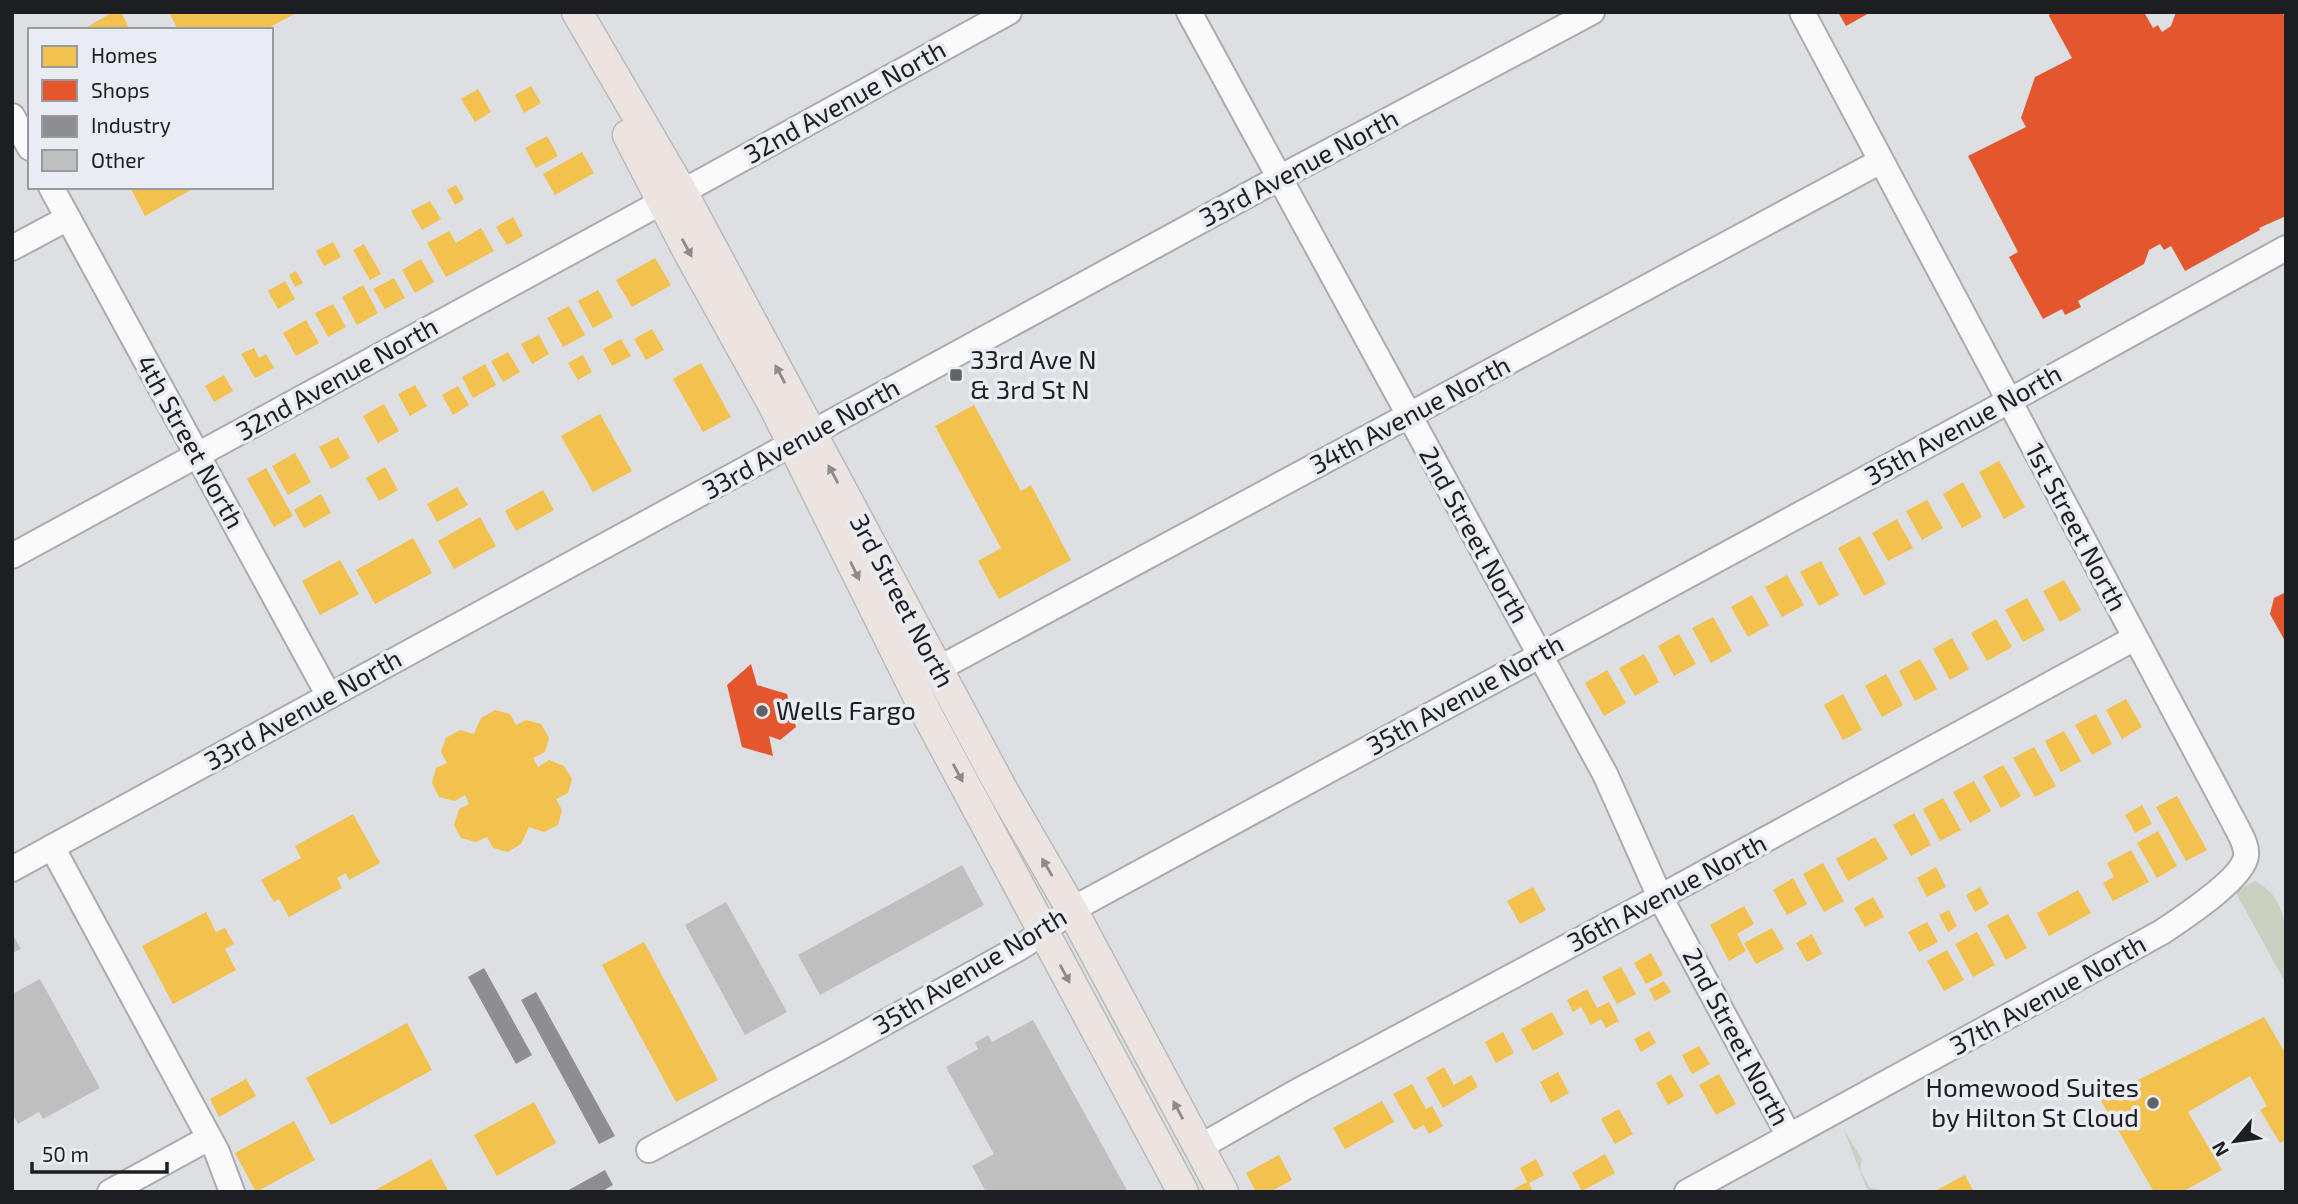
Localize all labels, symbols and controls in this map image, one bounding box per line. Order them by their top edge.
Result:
legend [28,28,273,189]
street label: 32nd Avenue North [738,32,950,169]
text: Homes [91,42,157,67]
text: Shops [91,77,150,102]
street label: 33rd Avenue North [1194,101,1403,232]
text: Industry [91,112,171,137]
text: Other [91,147,146,172]
one-way arrow [681,238,692,258]
street label: 32nd Avenue North [230,309,442,446]
place label: 33rd Ave N & 3rd St N [970,343,1097,404]
street label: 34th Avenue North [1304,348,1515,479]
street label: 4th Street North [131,349,252,533]
street label: 35th Avenue North [1859,357,2066,491]
one-way arrow [774,364,786,384]
marker: 33rd Ave N & 3rd St N [948,367,964,383]
street label: 33rd Avenue North [696,371,904,505]
street label: 1st Street North [2020,437,2135,616]
street label: 2nd Street North [1414,441,1537,628]
one-way arrow [827,464,838,484]
street label: 3rd Street North [845,508,962,692]
one-way arrow [849,560,861,581]
street label: 35th Avenue North [1361,627,1568,761]
street label: 33rd Avenue North [198,642,406,776]
place label: Wells Fargo [776,694,916,725]
marker: Wells Fargo [754,703,770,719]
one-way arrow [952,763,964,783]
street label: 36th Avenue North [1561,826,1771,957]
one-way arrow [1041,857,1053,877]
street label: 35th Avenue North [867,900,1072,1040]
street label: 37th Avenue North [1944,927,2151,1060]
street label: 2nd Street North [1677,942,1797,1131]
one-way arrow [1060,964,1071,984]
place label: Homewood Suites by Hilton St Cloud [1926,1071,2139,1132]
marker: Homewood Suites by Hilton St Cloud [2145,1095,2161,1111]
one-way arrow [1173,1100,1185,1120]
north arrow [2200,1106,2270,1176]
scale bar [32,1130,166,1174]
text: N [2206,1138,2233,1161]
text: 50 m [42,1141,89,1166]

